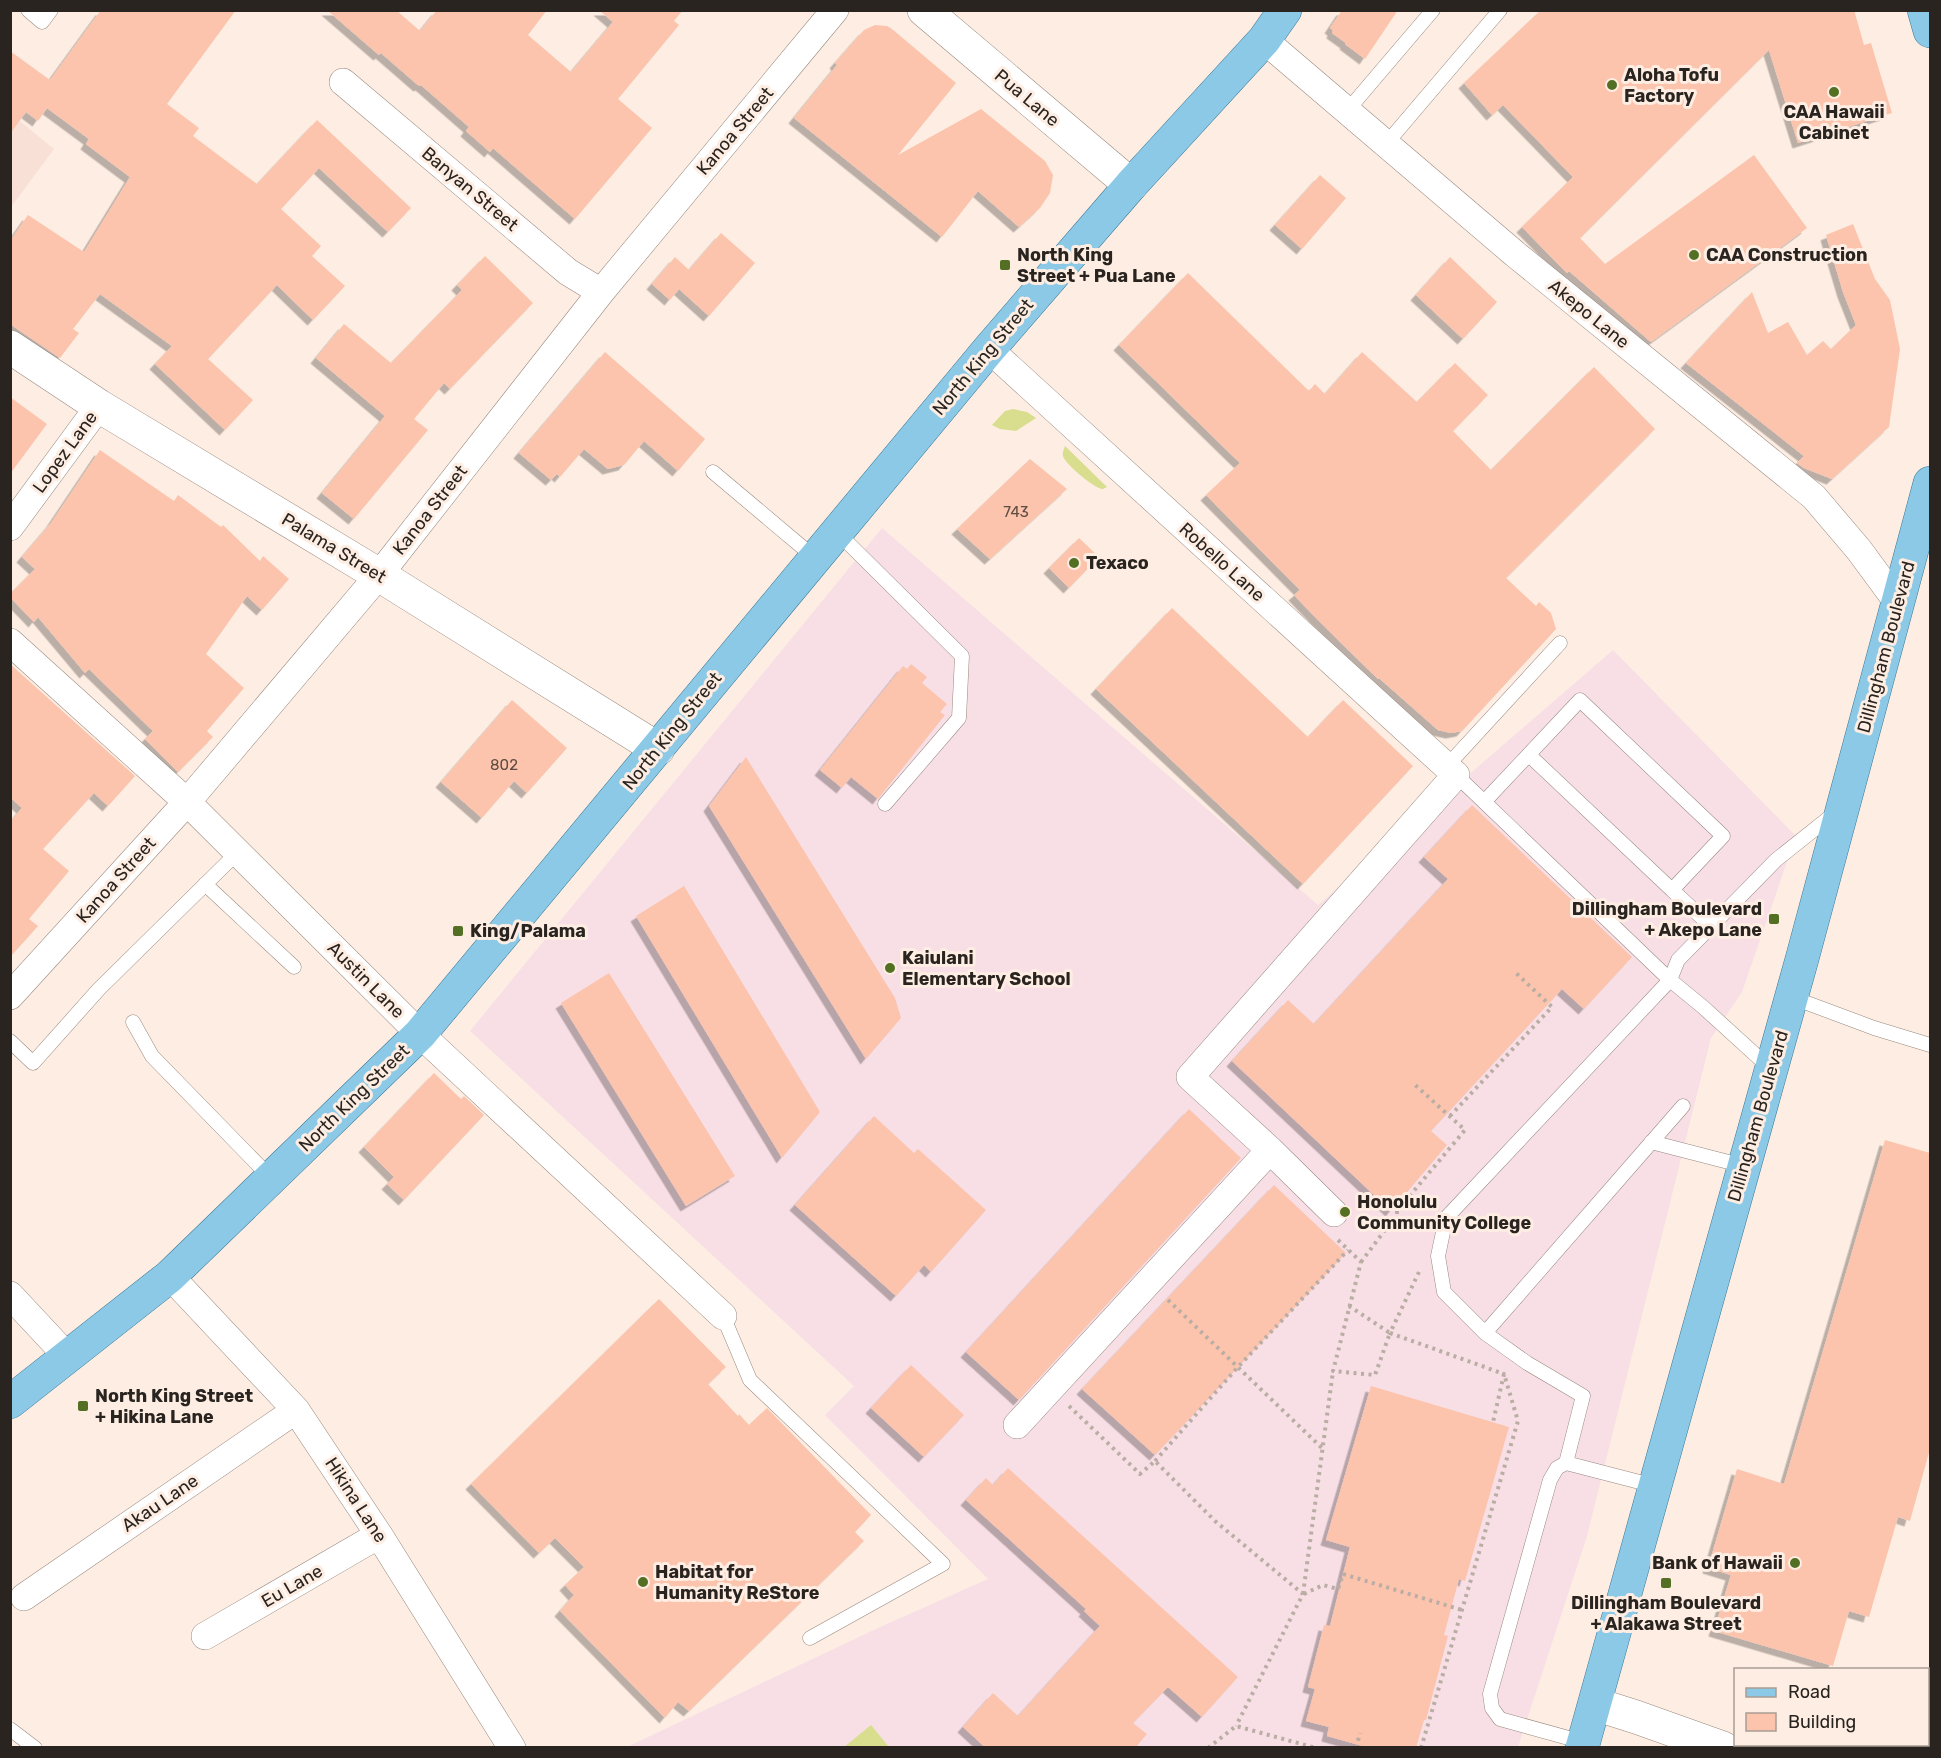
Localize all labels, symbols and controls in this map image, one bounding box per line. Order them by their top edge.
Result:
place label: Aloha Tofu Factory [1624,64,1719,107]
street label: Pua Lane [990,65,1064,131]
marker: Aloha Tofu Factory [1605,78,1619,92]
street label: Kanoa Street [692,82,778,180]
marker: CAA Hawaii Cabinet [1827,85,1841,99]
place label: CAA Hawaii Cabinet [1783,101,1885,144]
street label: Banyan Street [417,142,523,236]
place label: North King Street + Pua Lane [1017,244,1176,287]
place label: CAA Construction [1706,244,1868,266]
marker: CAA Construction [1687,248,1701,262]
marker: North King Street + Pua Lane [998,258,1012,272]
street label: Akepo Lane [1544,275,1634,353]
street label: North King Street [928,294,1038,420]
street label: Lopez Lane [28,407,102,497]
street label: Kanoa Street [388,461,472,559]
house number: 743 [1003,503,1029,521]
street label: Palama Street [278,508,390,588]
street label: Robello Lane [1175,518,1269,606]
place label: Texaco [1086,552,1149,574]
marker: Texaco [1067,556,1081,570]
street label: Dillingham Boulevard [1852,559,1920,735]
street label: North King Street [618,668,726,794]
house number: 802 [490,756,518,774]
street label: Kanoa Street [72,832,160,928]
place label: Dillingham Boulevard + Akepo Lane [1572,898,1762,941]
marker: Dillingham Boulevard + Akepo Lane [1767,912,1781,926]
place label: King/Palama [470,920,586,942]
marker: King/Palama [451,924,465,938]
street label: Austin Lane [323,937,409,1023]
place label: Kaiulani Elementary School [902,947,1071,990]
marker: Kaiulani Elementary School [883,961,897,975]
street label: Dillingham Boulevard [1723,1028,1793,1204]
street label: North King Street [294,1040,414,1156]
place label: Honolulu Community College [1357,1191,1531,1234]
marker: Honolulu Community College [1338,1205,1352,1219]
place label: North King Street + Hikina Lane [95,1385,253,1428]
marker: North King Street + Hikina Lane [76,1399,90,1413]
street label: Hikina Lane [320,1453,392,1547]
street label: Akau Lane [118,1469,202,1537]
place label: Bank of Hawaii [1652,1552,1783,1574]
marker: Bank of Hawaii [1788,1556,1802,1570]
street label: Eu Lane [257,1560,327,1612]
place label: Habitat for Humanity ReStore [655,1561,820,1604]
marker: Habitat for Humanity ReStore [636,1575,650,1589]
marker: Dillingham Boulevard + Alakawa Street [1659,1576,1673,1590]
place label: Dillingham Boulevard + Alakawa Street [1571,1592,1761,1635]
legend [1734,1668,1929,1746]
text: Road [1788,1681,1831,1703]
text: Building [1788,1711,1856,1733]

